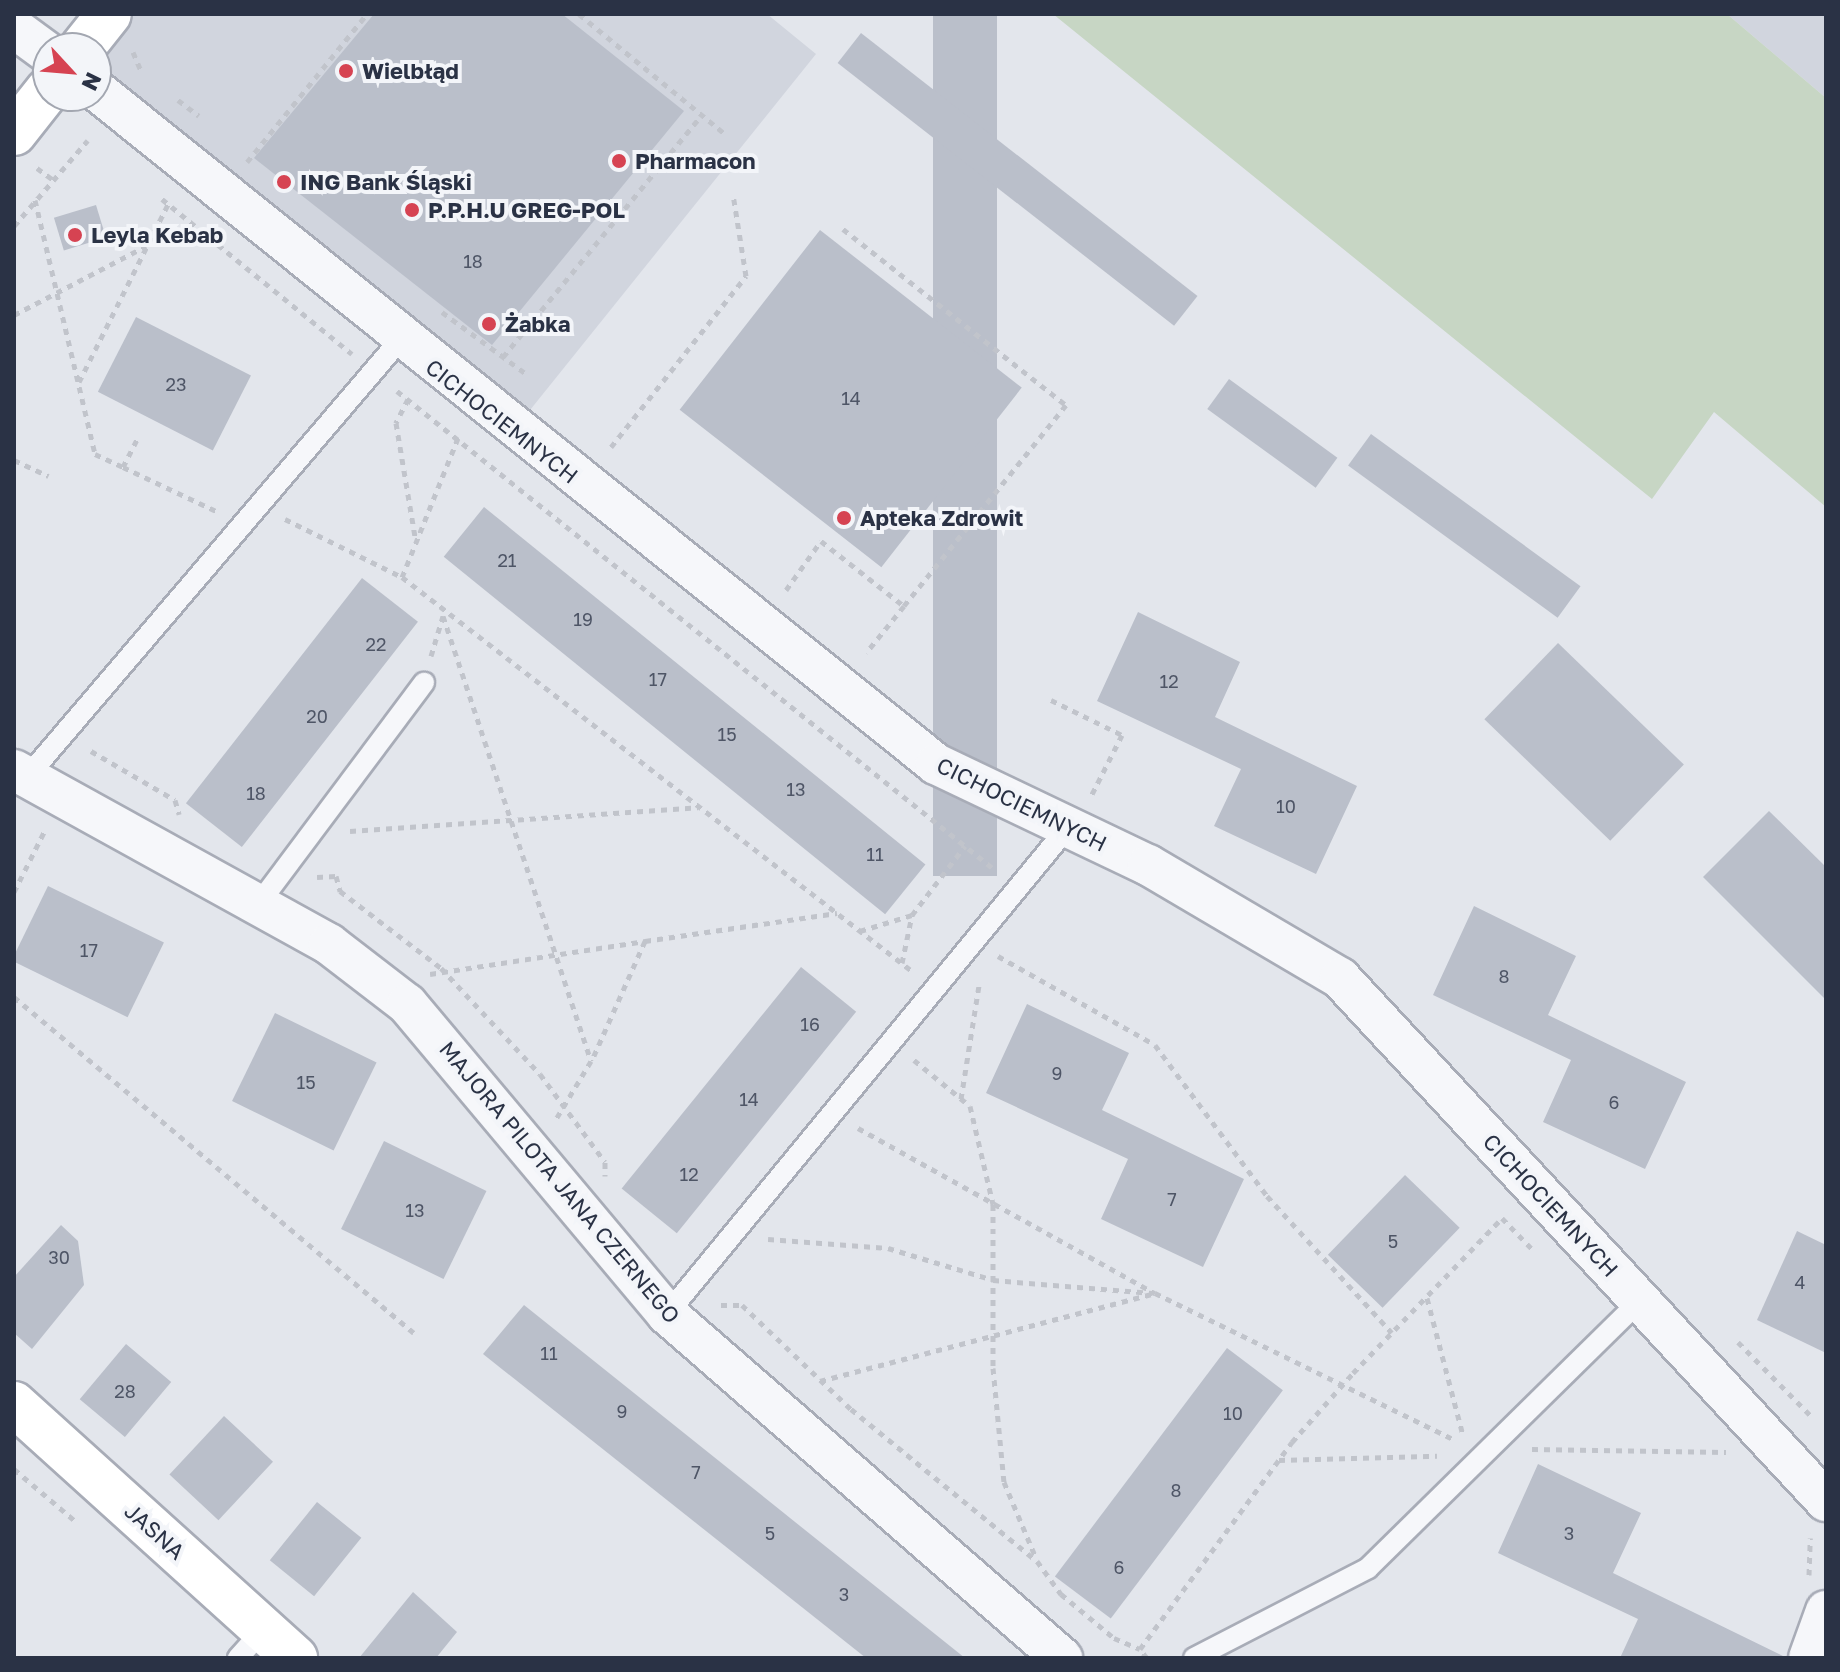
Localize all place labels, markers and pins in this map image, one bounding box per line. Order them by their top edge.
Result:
place label: Wielbłąd [362,58,459,84]
marker: Wielbłąd [337,62,355,80]
place label: Pharmacon [635,148,756,174]
marker: Pharmacon [610,152,628,170]
place label: ING Bank Śląski [300,169,472,195]
marker: ING Bank Śląski [275,173,293,191]
place label: P.P.H.U GREG-POL [428,197,625,223]
marker: P.P.H.U GREG-POL [403,201,421,219]
place label: Leyla Kebab [91,222,223,248]
marker: Leyla Kebab [66,226,84,244]
place label: Żabka [505,311,570,337]
marker: Żabka [480,315,498,333]
place label: Apteka Zdrowit [860,505,1023,531]
marker: Apteka Zdrowit [835,509,853,527]

